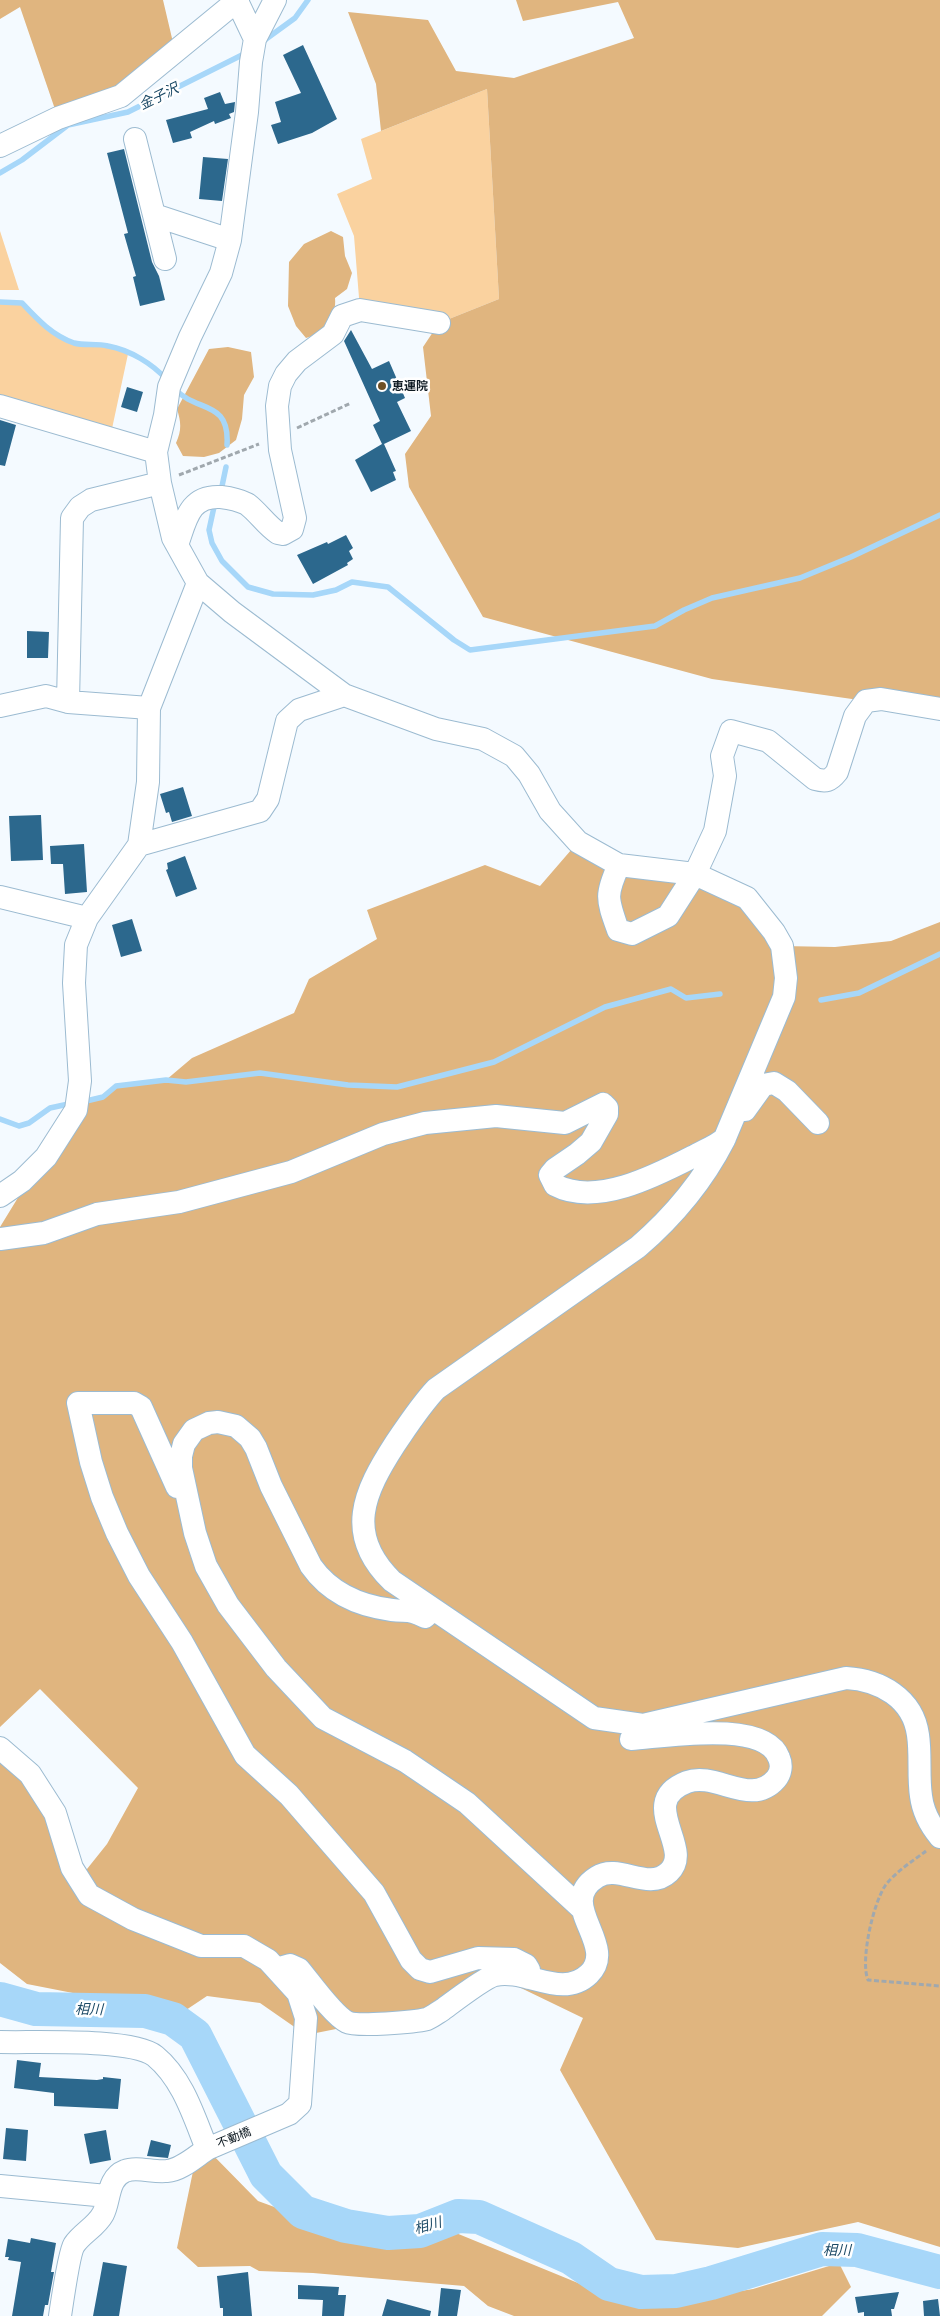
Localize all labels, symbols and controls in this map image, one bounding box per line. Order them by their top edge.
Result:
water label: 金子沢 [136,80,182,114]
place label: 恵運院 [392,379,428,393]
marker: 恵運院 [376,380,388,392]
water label: 相川 [75,2001,103,2019]
street label: 不動橋 [215,2125,253,2151]
water label: 相川 [412,2214,444,2238]
water label: 相川 [823,2243,851,2259]

